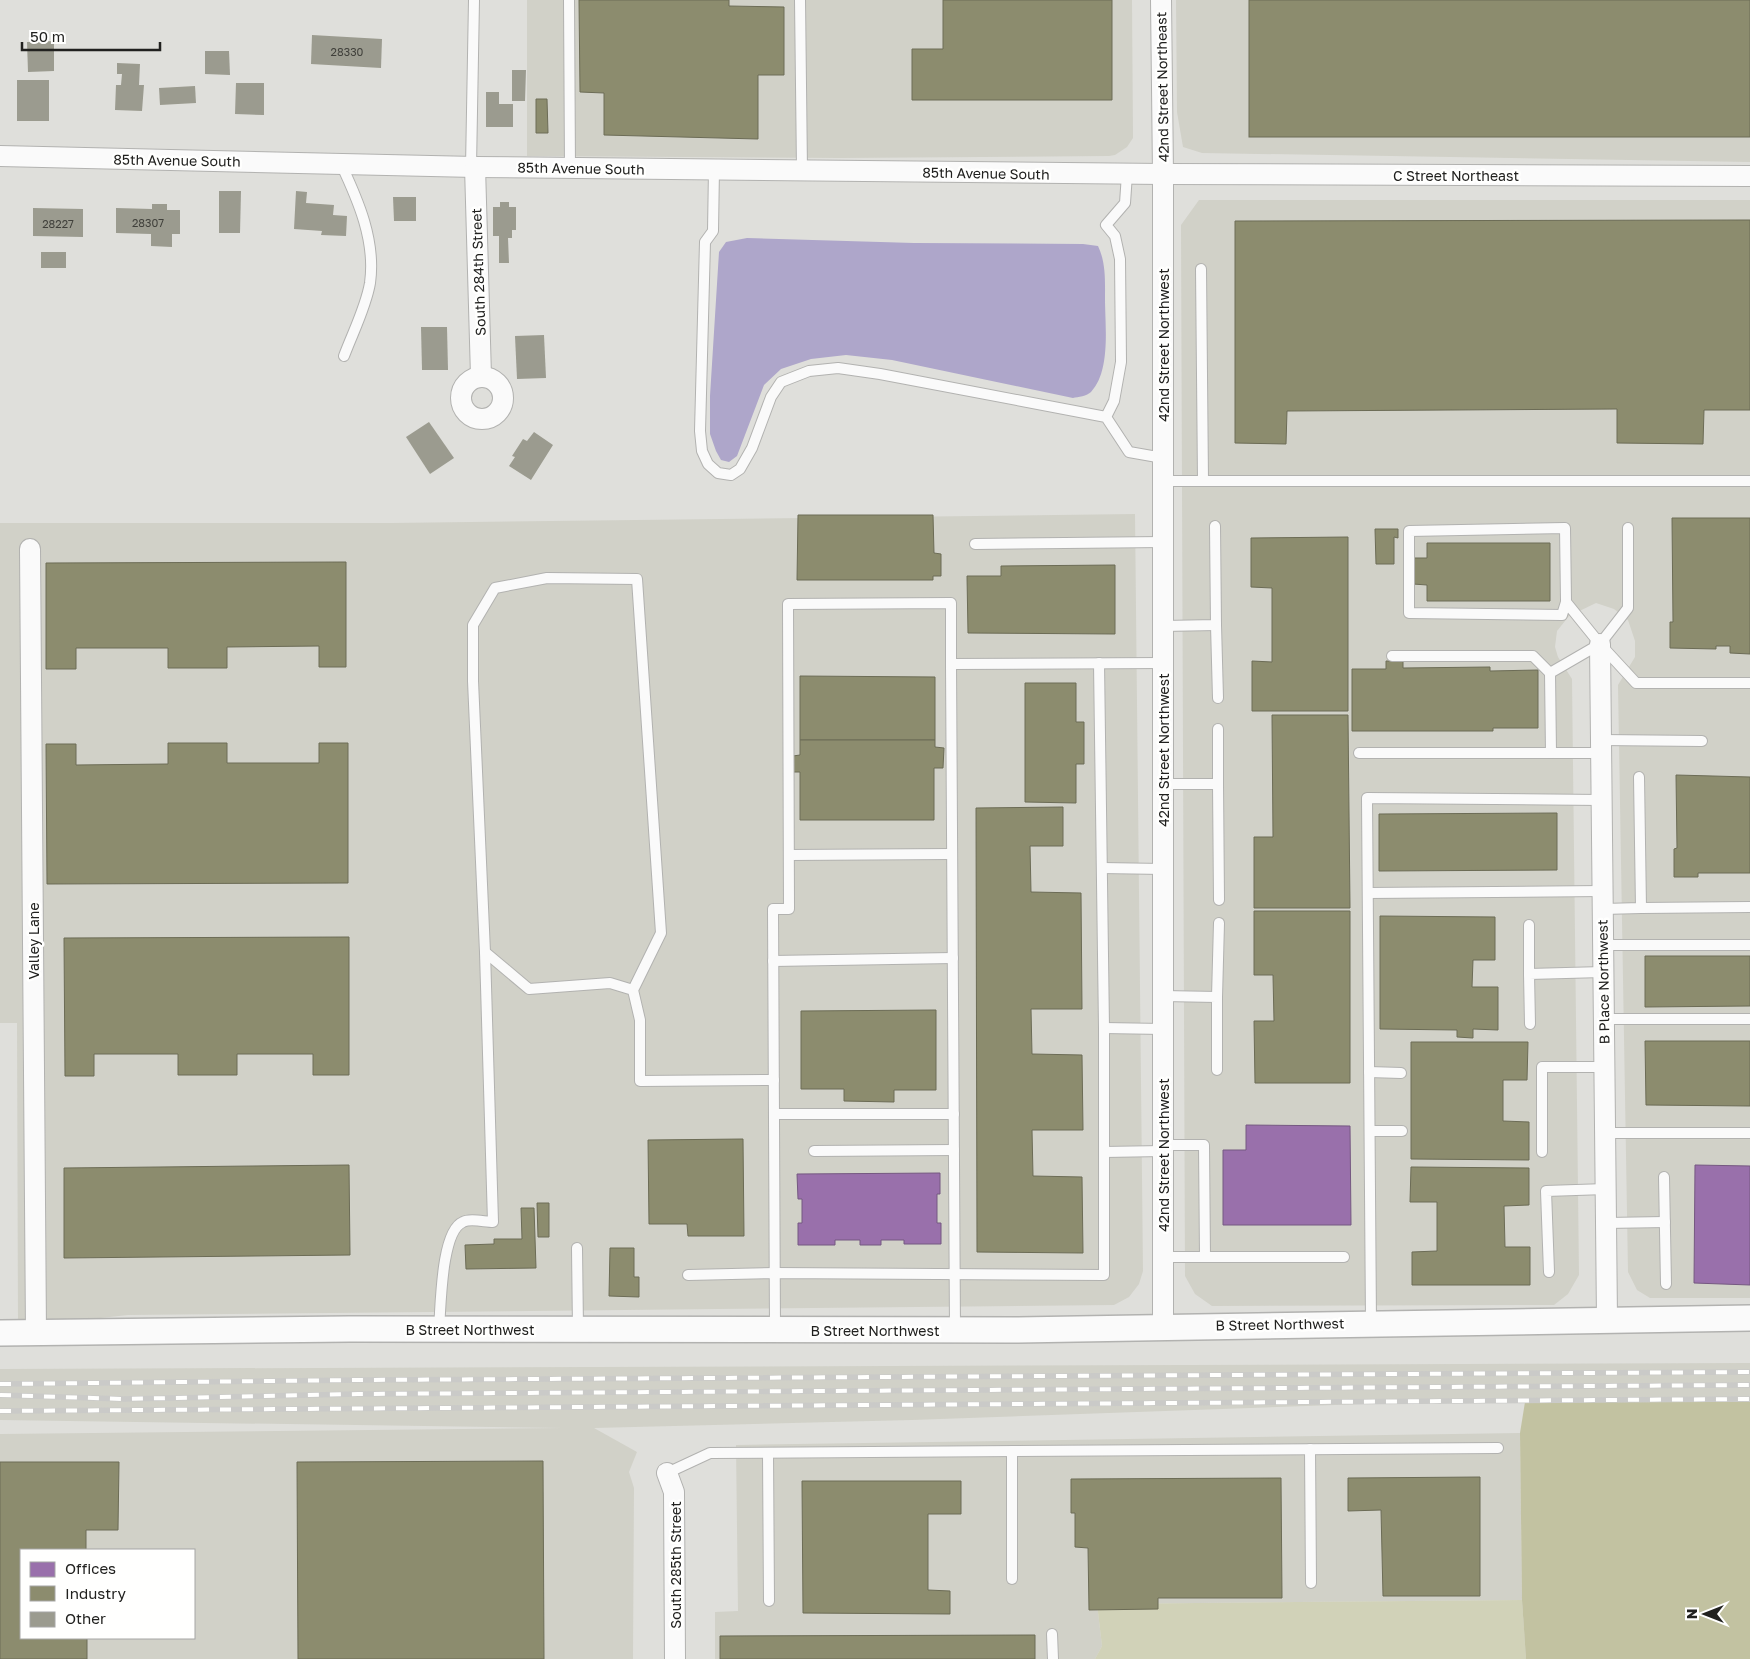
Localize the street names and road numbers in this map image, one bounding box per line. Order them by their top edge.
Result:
street label: 42nd Street Northeast [1152,12,1172,162]
street label: 85th Avenue South [113,150,241,170]
street label: 85th Avenue South [517,158,645,178]
street label: 85th Avenue South [922,163,1050,183]
street label: C Street Northeast [1393,167,1519,184]
street label: South 284th Street [467,208,489,336]
street label: 42nd Street Northwest [1155,268,1172,422]
street label: 42nd Street Northwest [1155,673,1172,827]
street label: Valley Lane [25,902,42,980]
street label: B Place Northwest [1593,919,1613,1045]
street label: 42nd Street Northwest [1155,1078,1172,1232]
street label: B Street Northwest [1215,1314,1345,1334]
street label: B Street Northwest [405,1321,535,1338]
street label: B Street Northwest [810,1322,940,1339]
street label: South 285th Street [667,1501,684,1629]

